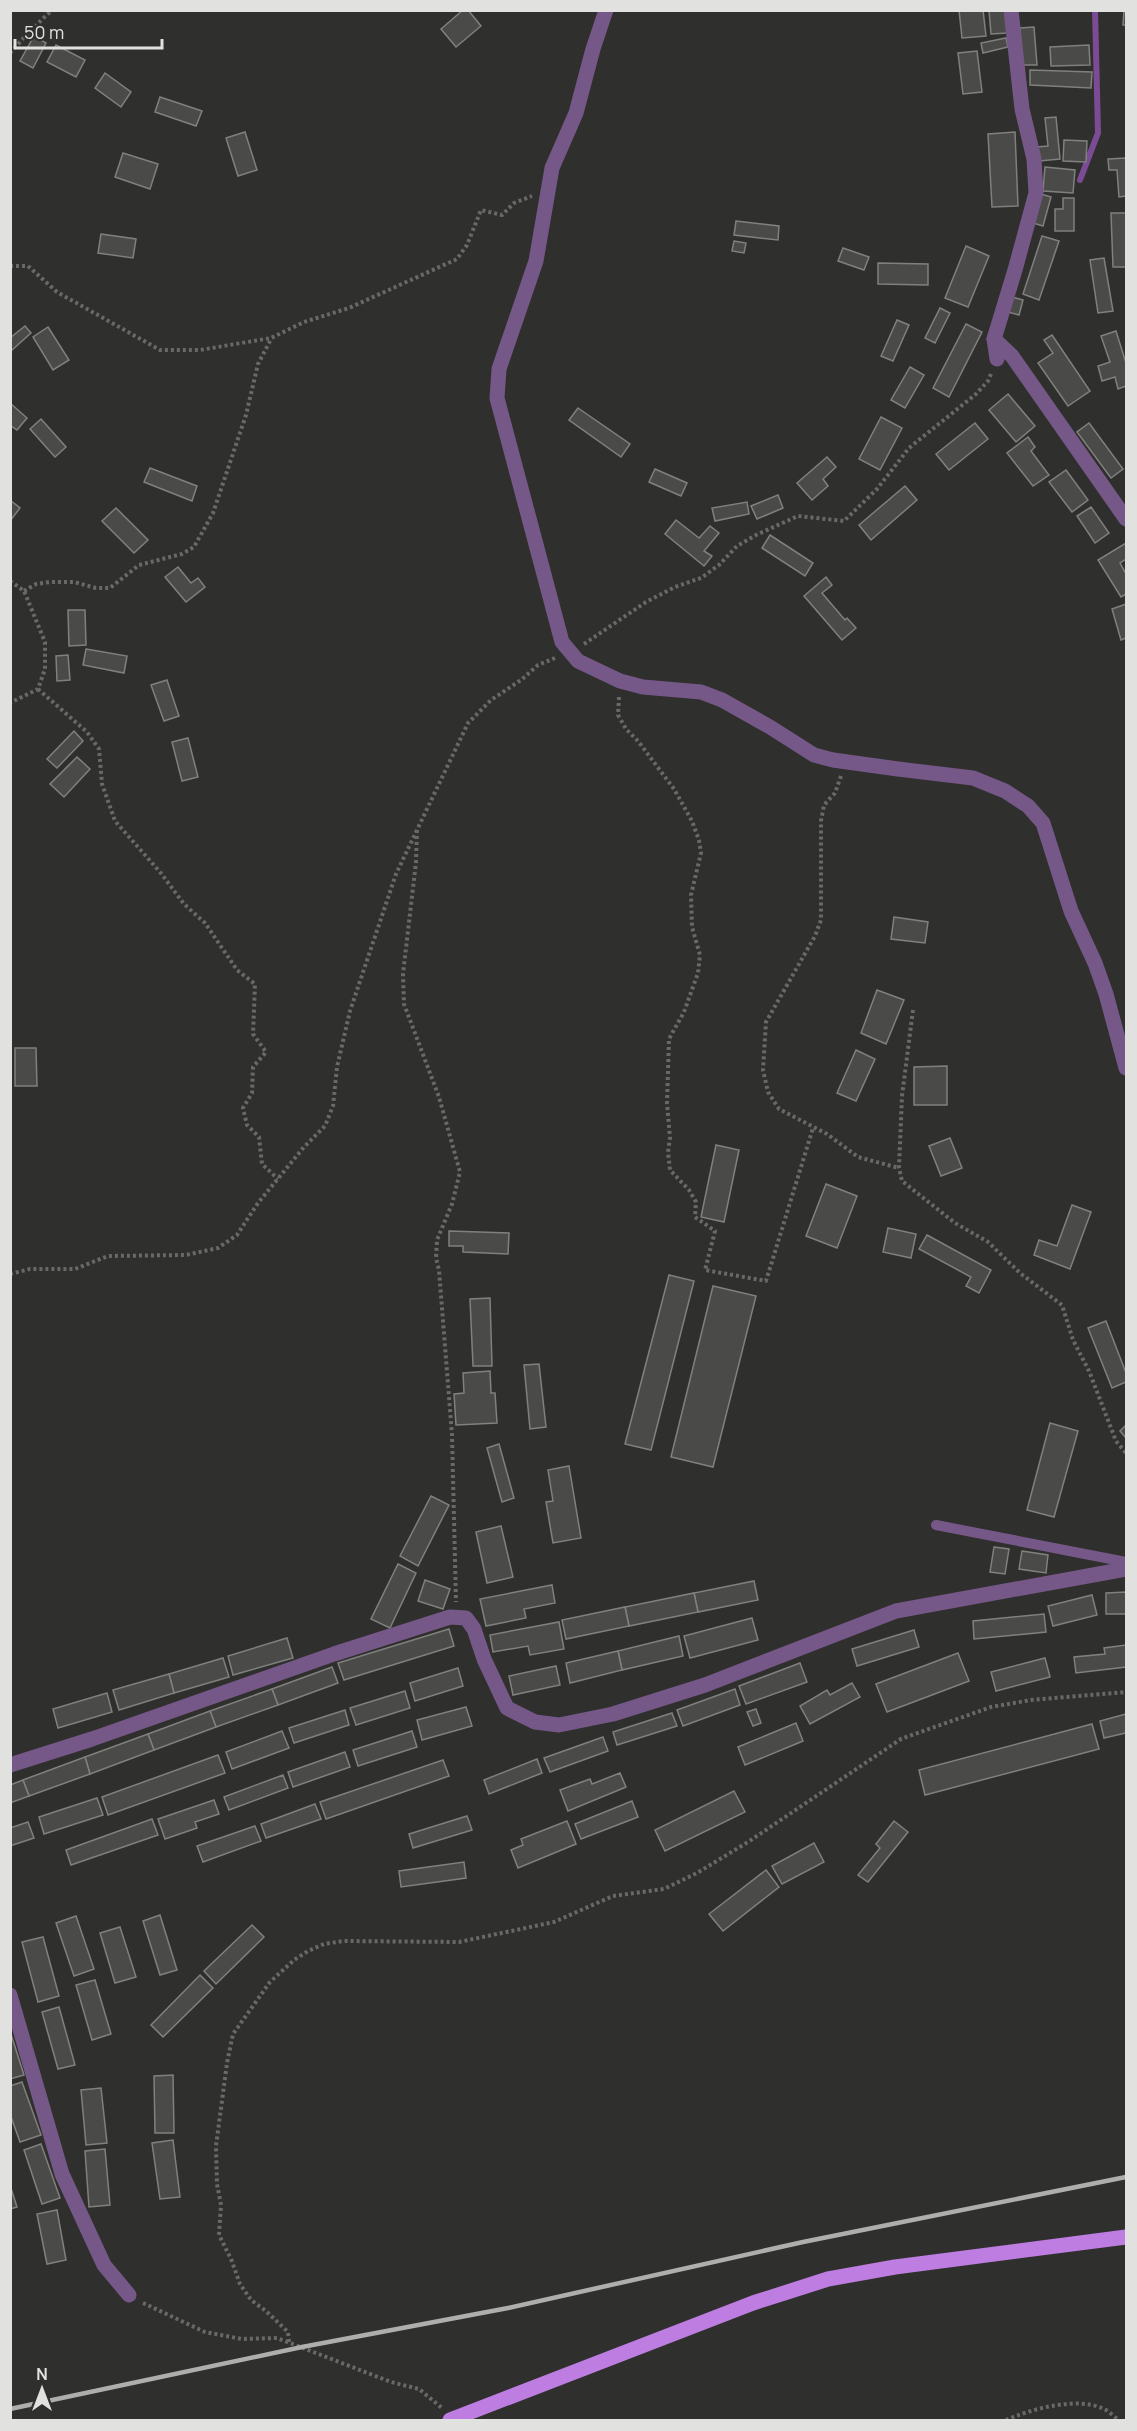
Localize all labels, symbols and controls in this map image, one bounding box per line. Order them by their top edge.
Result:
scale bar [15,12,162,50]
text: 50 m [24,20,64,44]
north arrow [12,2359,72,2419]
text: N [36,2363,48,2385]

